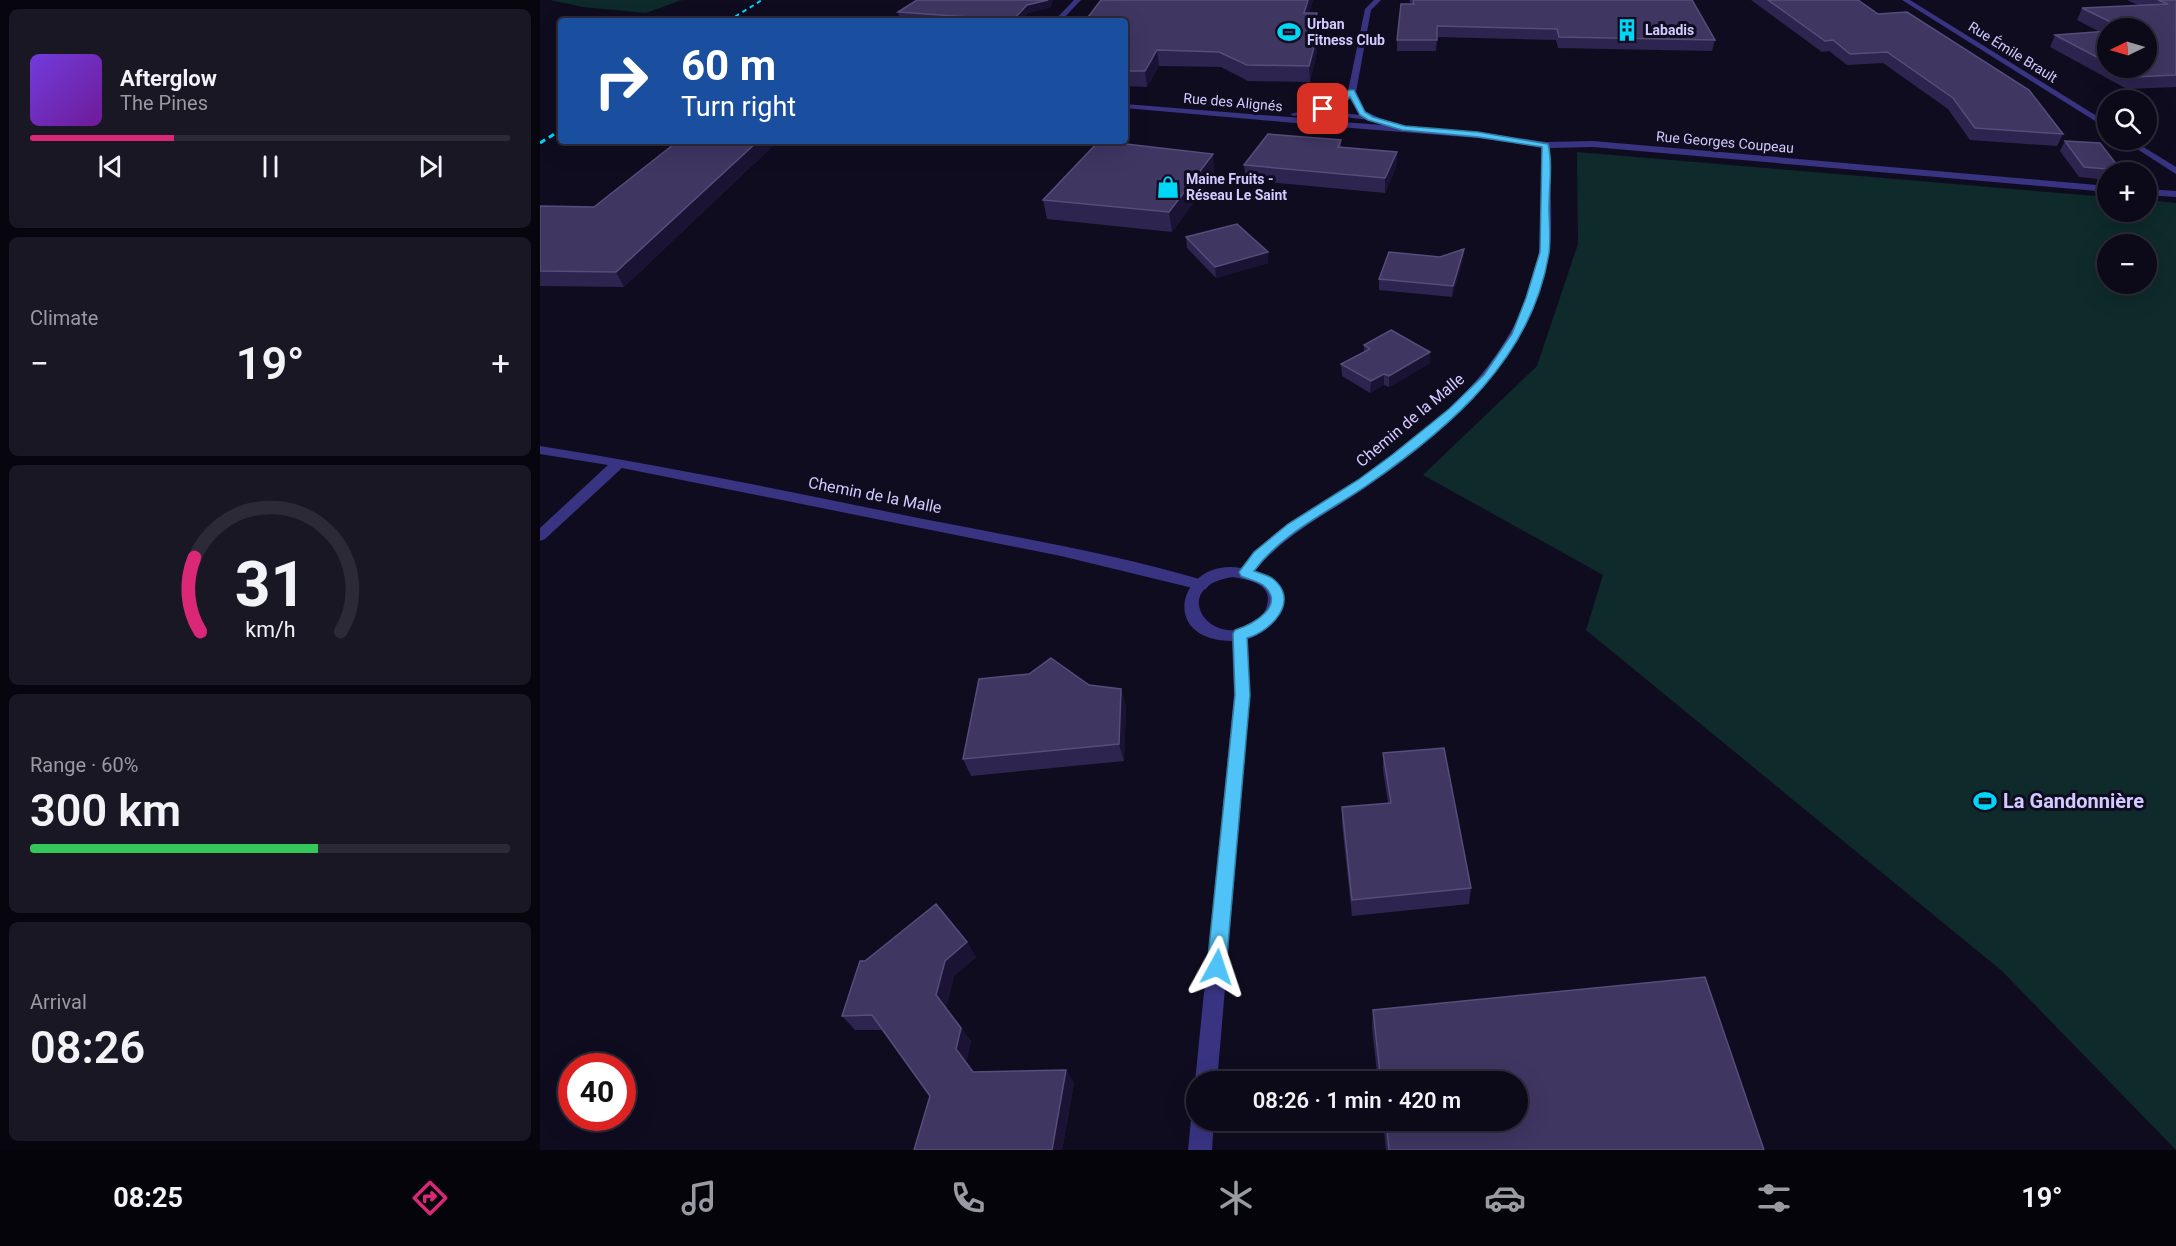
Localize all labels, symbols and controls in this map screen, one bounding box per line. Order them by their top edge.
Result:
place label: Urban Fitness Club [1307,16,1385,48]
building icon: Labadis [1614,17,1640,43]
street label: Rue Émile Brault [1966,17,2061,86]
north arrow [2097,18,2157,78]
map controls [2097,18,2157,294]
sports icon: Urban Fitness Club [1276,19,1302,45]
place label: Labadis [1645,22,1694,38]
text: 60 m [681,41,776,90]
icon: right [582,42,660,120]
text: Afterglow [120,66,217,91]
pin [1297,83,1348,134]
street label: Rue des Alignés [1183,90,1283,114]
button: search [2097,90,2157,150]
text: The Pines [120,91,208,115]
text: Turn right [681,91,796,123]
icon: arrive [1306,92,1339,125]
street label: Rue Georges Coupeau [1655,128,1795,156]
icon: previous [94,150,127,183]
icon: pause [254,150,287,183]
icon: next [414,150,447,183]
button: + [2097,162,2157,222]
place label: Maine Fruits - Réseau Le Saint [1186,171,1287,203]
shop icon: Maine Fruits - Réseau Le Saint [1155,174,1181,200]
button: − [2097,234,2157,294]
text: Climate [30,306,98,330]
text: 19° [236,337,304,390]
text: − [30,344,49,383]
text: + [491,344,510,383]
street label: Chemin de la Malle [1352,369,1468,471]
street label: Chemin de la Malle [807,473,943,517]
text: 31 [234,548,306,621]
text: km/h [245,617,295,642]
text: Range · 60% [30,753,138,777]
text: 300 km [30,784,181,837]
sports icon: La Gandonnière [1972,788,1998,814]
place label: La Gandonnière [2003,789,2144,813]
position arrow [1185,935,1249,999]
text: Arrival [30,990,87,1014]
text: 08:26 [30,1021,145,1074]
speed limit sign: 40 [558,1053,636,1131]
text: 08:26 · 1 min · 420 m [1253,1088,1461,1113]
icon: directions [409,1177,451,1219]
icon: music [678,1177,720,1219]
icon: phone [947,1177,989,1219]
icon: climate [1215,1177,1257,1219]
icon: car [1484,1177,1526,1219]
icon: filters [1753,1177,1795,1219]
text: 08:25 [113,1182,183,1214]
text: 19° [2021,1182,2063,1214]

